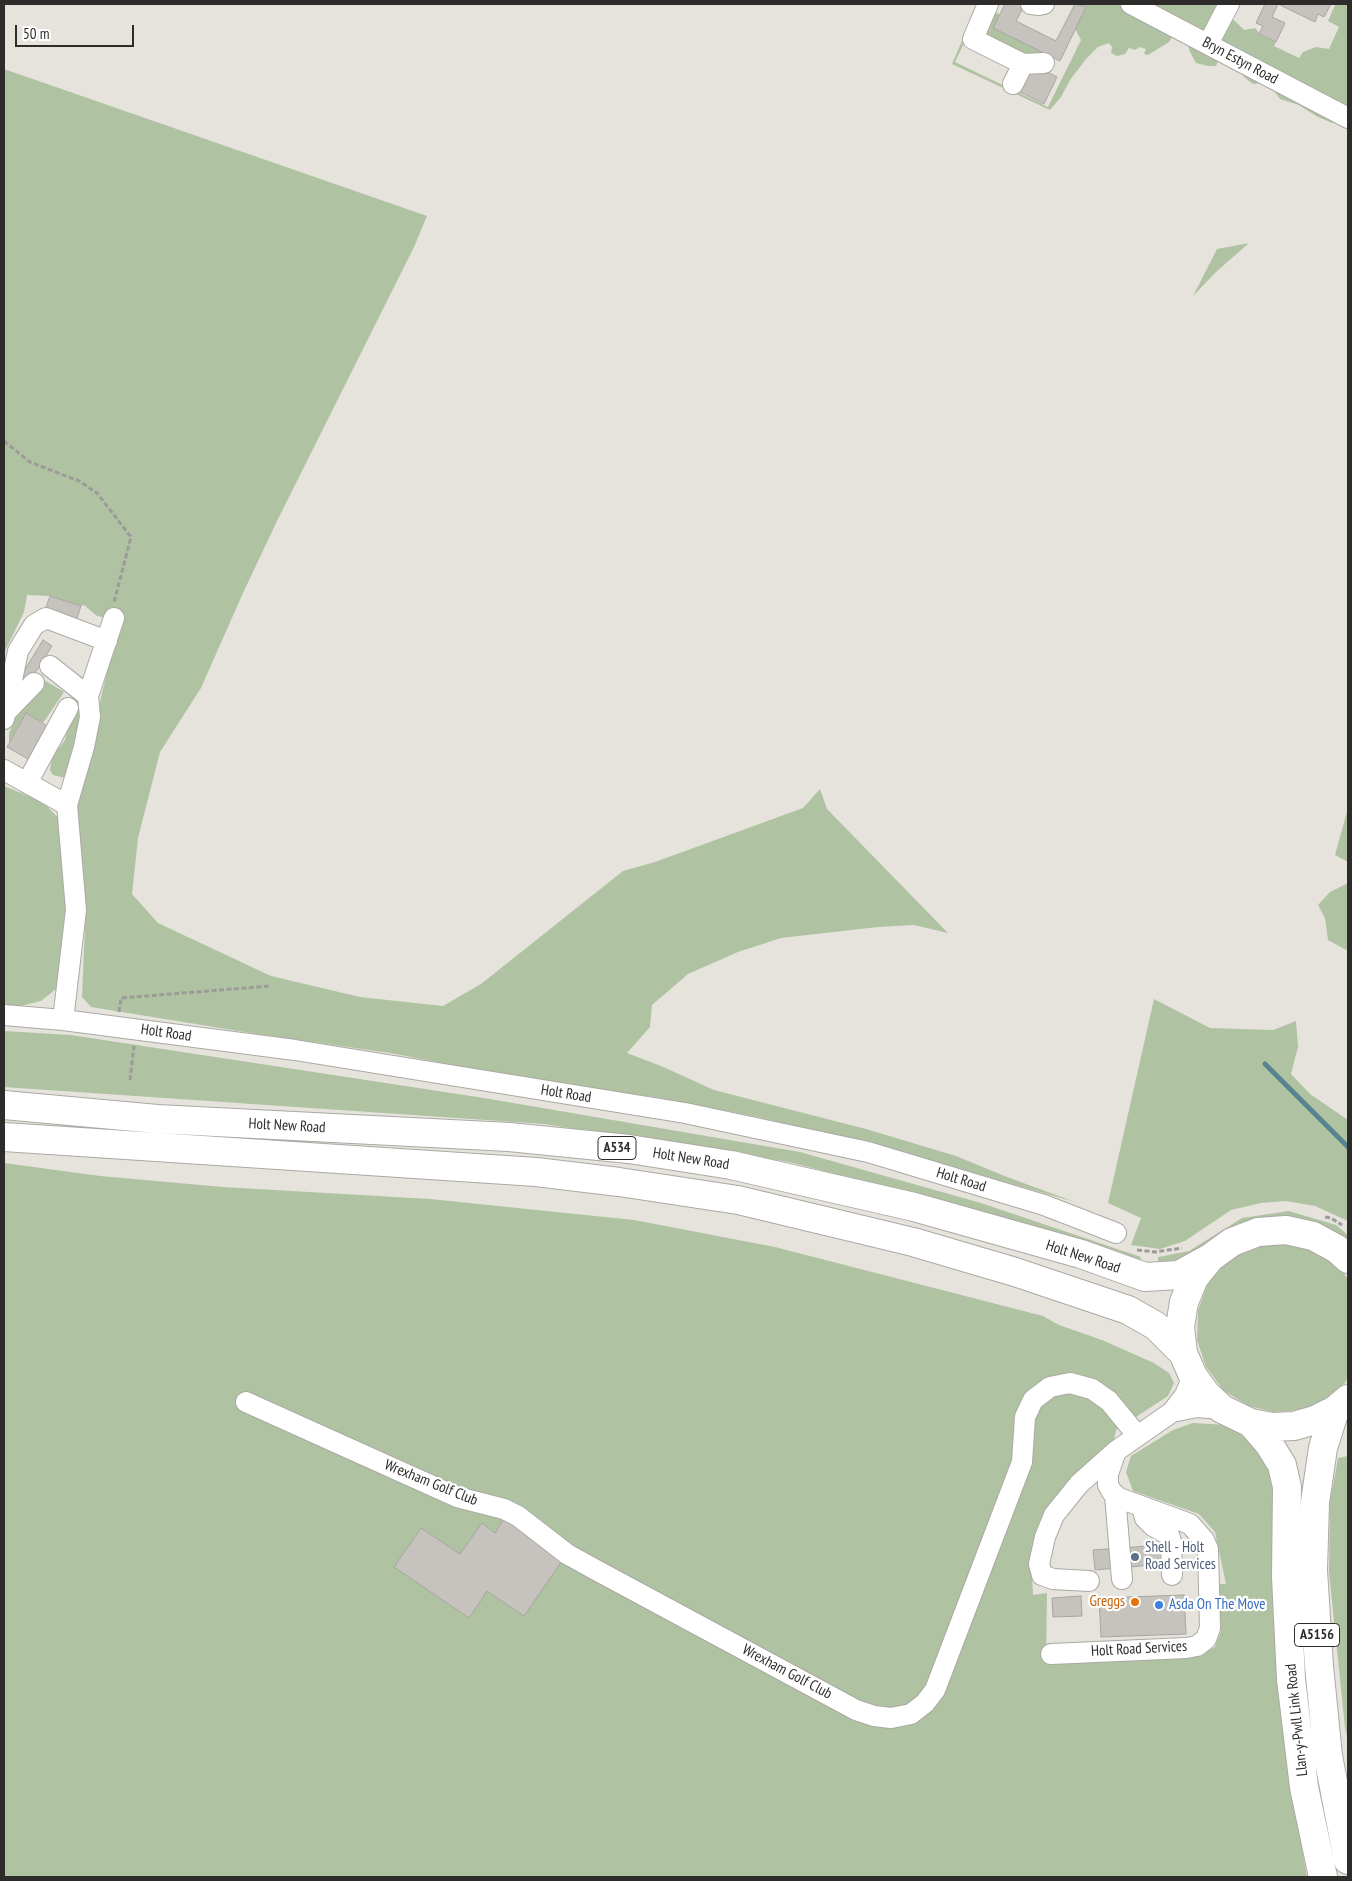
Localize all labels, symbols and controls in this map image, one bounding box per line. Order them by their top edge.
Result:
scale bar [18,15,136,47]
text: 50 m [23,24,49,43]
street label: Bryn Estyn Road [1199,34,1281,88]
street label: Holt Road [140,1021,192,1045]
street label: Holt Road [539,1081,593,1107]
street label: Holt New Road [248,1115,326,1137]
road number: A534 [598,1136,636,1160]
street label: Holt New Road [652,1144,730,1174]
street label: Holt Road [934,1164,988,1196]
street label: Holt New Road [1044,1237,1122,1277]
street label: Wrexham Golf Club [382,1456,480,1510]
place label: Shell - Holt Road Services [1145,1539,1216,1574]
marker: Shell - Holt Road Services [1129,1551,1141,1563]
place label: Greggs [1089,1593,1125,1611]
marker: Greggs [1129,1596,1141,1608]
place label: Asda On The Move [1169,1596,1265,1614]
marker: Asda On The Move [1153,1599,1165,1611]
road number: A5156 [1294,1624,1340,1646]
street label: Holt Road Services [1090,1637,1188,1661]
street label: Wrexham Golf Club [739,1641,835,1703]
street label: Llan-y-Pwll Link Road [1282,1663,1312,1777]

